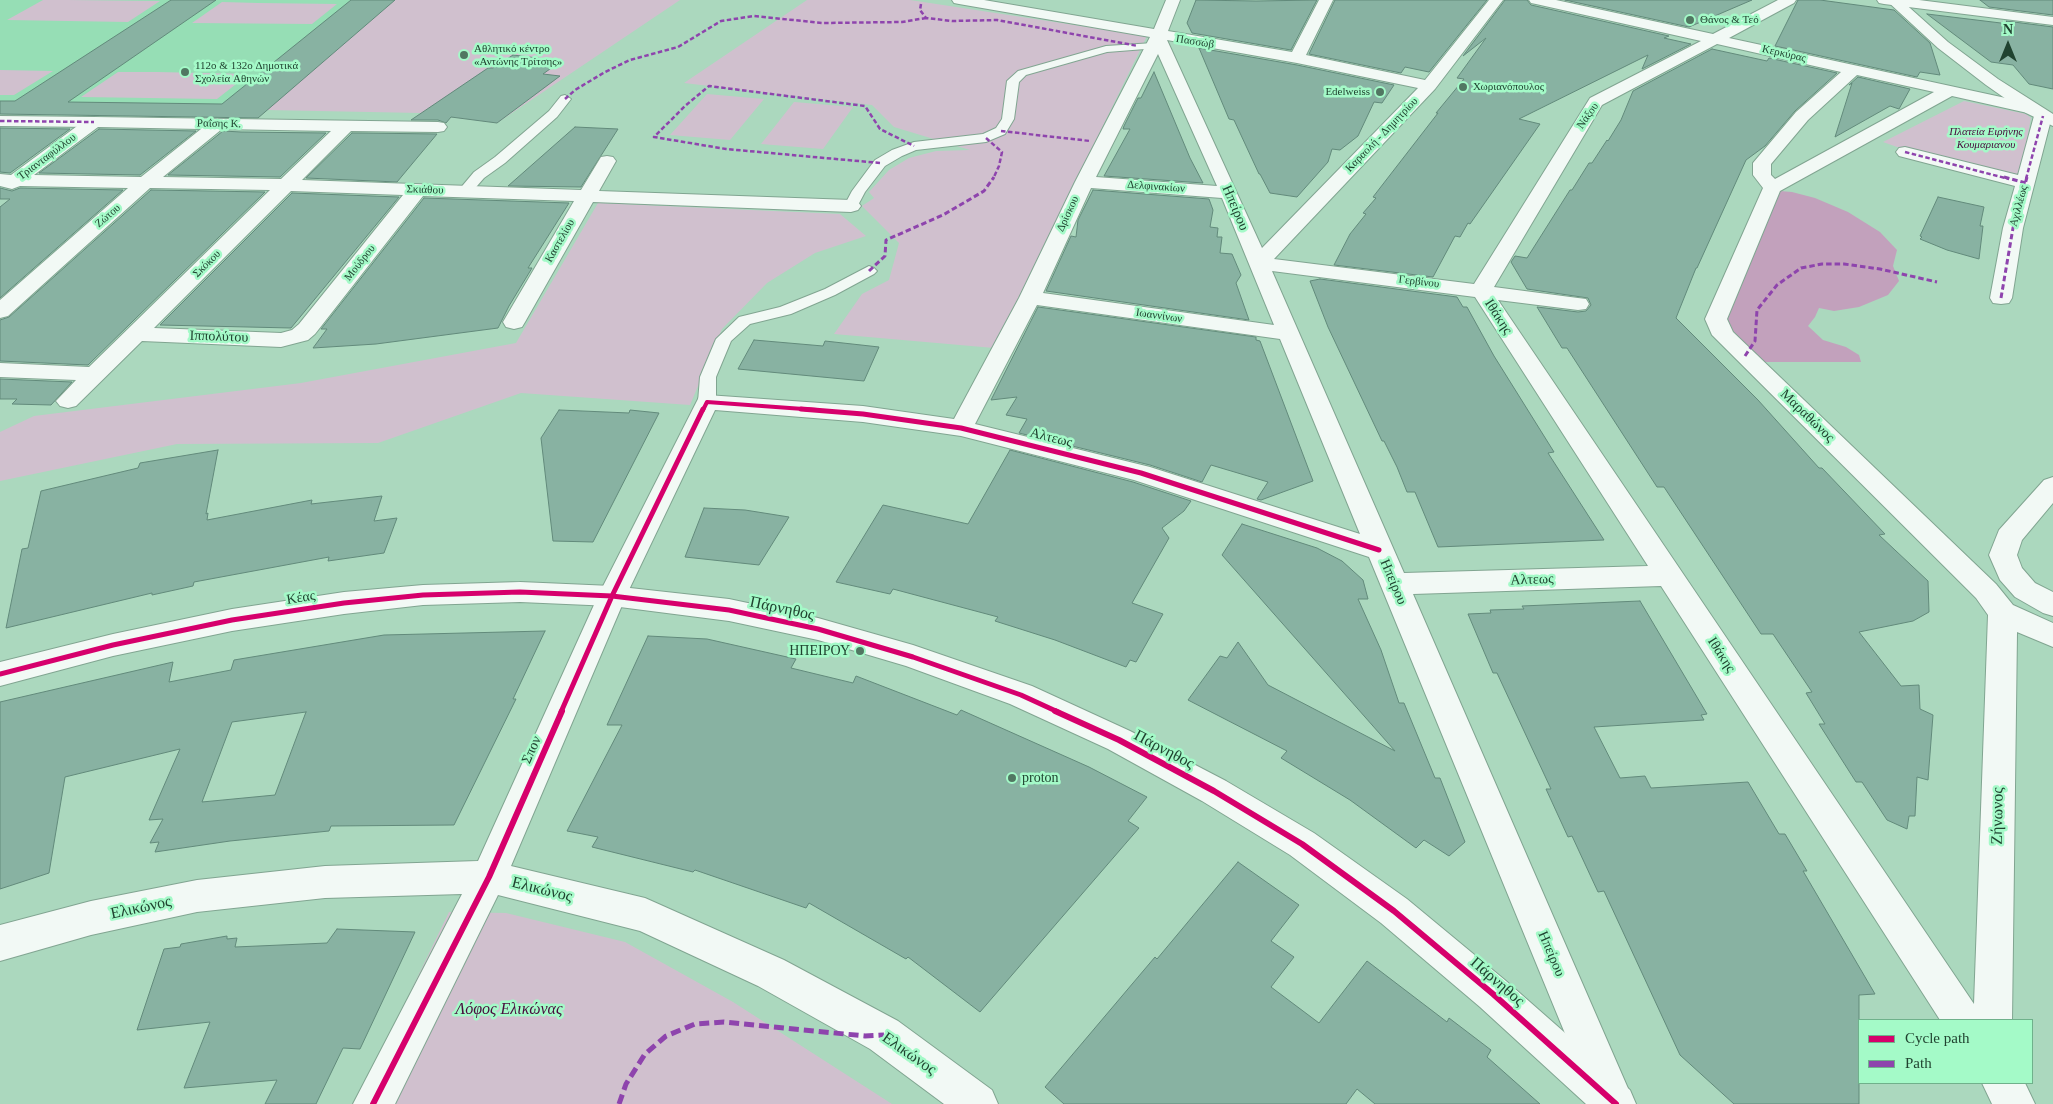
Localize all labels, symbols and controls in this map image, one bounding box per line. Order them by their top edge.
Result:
place label: Θάνος & Τεό [1700,13,1759,27]
marker: Θάνος & Τεό [1684,14,1696,26]
north arrow [1983,20,2033,70]
text: N [2003,22,2013,37]
street label: Πασσώβ [1175,32,1215,52]
place label: Αθλητικό κέντρο «Αντώνης Τρίτσης» [474,42,562,68]
street label: Κερκύρας [1761,43,1807,65]
marker: Αθλητικό κέντρο «Αντώνης Τρίτσης» [458,49,470,61]
place label: 112ο & 132ο Δημοτικά Σχολεία Αθηνών [195,59,298,85]
marker: 112ο & 132ο Δημοτικά Σχολεία Αθηνών [179,66,191,78]
place label: Χωριανόπουλος [1473,80,1544,94]
marker: Χωριανόπουλος [1457,81,1469,93]
place label: Edelweiss [1325,85,1370,99]
marker: Edelweiss [1374,86,1386,98]
street label: Καραολή - Δημητρίου [1343,95,1421,175]
street label: Νάξου [1574,100,1602,132]
street label: Ραΐσης Κ. [197,117,241,131]
park label: Πλατεία Ειρήνης Κουμαριανου [1949,125,2023,151]
street label: Τριανταφύλλου [15,131,79,183]
street label: Δελφινακίων [1127,178,1185,196]
street label: Σκιάθου [406,183,444,197]
street label: Ηπείρου [1218,183,1252,233]
street label: Αχιλλέως [2007,184,2031,228]
street label: Δρίσκου [1054,194,1082,234]
street label: Ζώτου [93,201,123,231]
street label: Καστελίου [542,217,578,265]
street label: Μούδρου [342,242,378,284]
street label: Σκόκου [191,248,223,280]
street label: Γερβίνου [1398,273,1440,291]
street label: Ιθάκης [1480,296,1516,338]
street label: Ιωαννίνων [1135,306,1183,326]
street label: Ιππολύτου [189,328,249,346]
street label: Μαραθώνος [1776,386,1838,446]
street label: Αλτεως [1028,425,1074,451]
street label: Ηπείρου [1376,557,1410,607]
street label: Αλτεως [1510,571,1554,589]
street label: Κέας [285,587,317,609]
street label: Πάρνηθος [748,593,816,625]
street label: Ιθάκης [1703,634,1739,676]
place label: ΗΠΕΙΡΟΥ [789,643,850,659]
marker: ΗΠΕΙΡΟΥ [854,645,866,657]
street label: Πάρνηθος [1131,726,1197,774]
street label: Σπον [519,734,545,766]
place label: proton [1022,770,1059,786]
marker: proton [1006,772,1018,784]
street label: Ζήνωνος [1988,787,2008,845]
street label: Ελικώνος [510,873,574,907]
street label: Ελικώνος [109,892,173,924]
street label: Ηπείρου [1534,929,1568,979]
street label: Πάρνηθος [1466,953,1528,1011]
park label: Λόφος Ελικώνας [456,1000,562,1020]
legend [1858,1019,2033,1084]
street label: Ελικώνος [878,1028,940,1080]
text: Cycle path [1905,1030,1970,1046]
text: Path [1905,1055,1932,1071]

